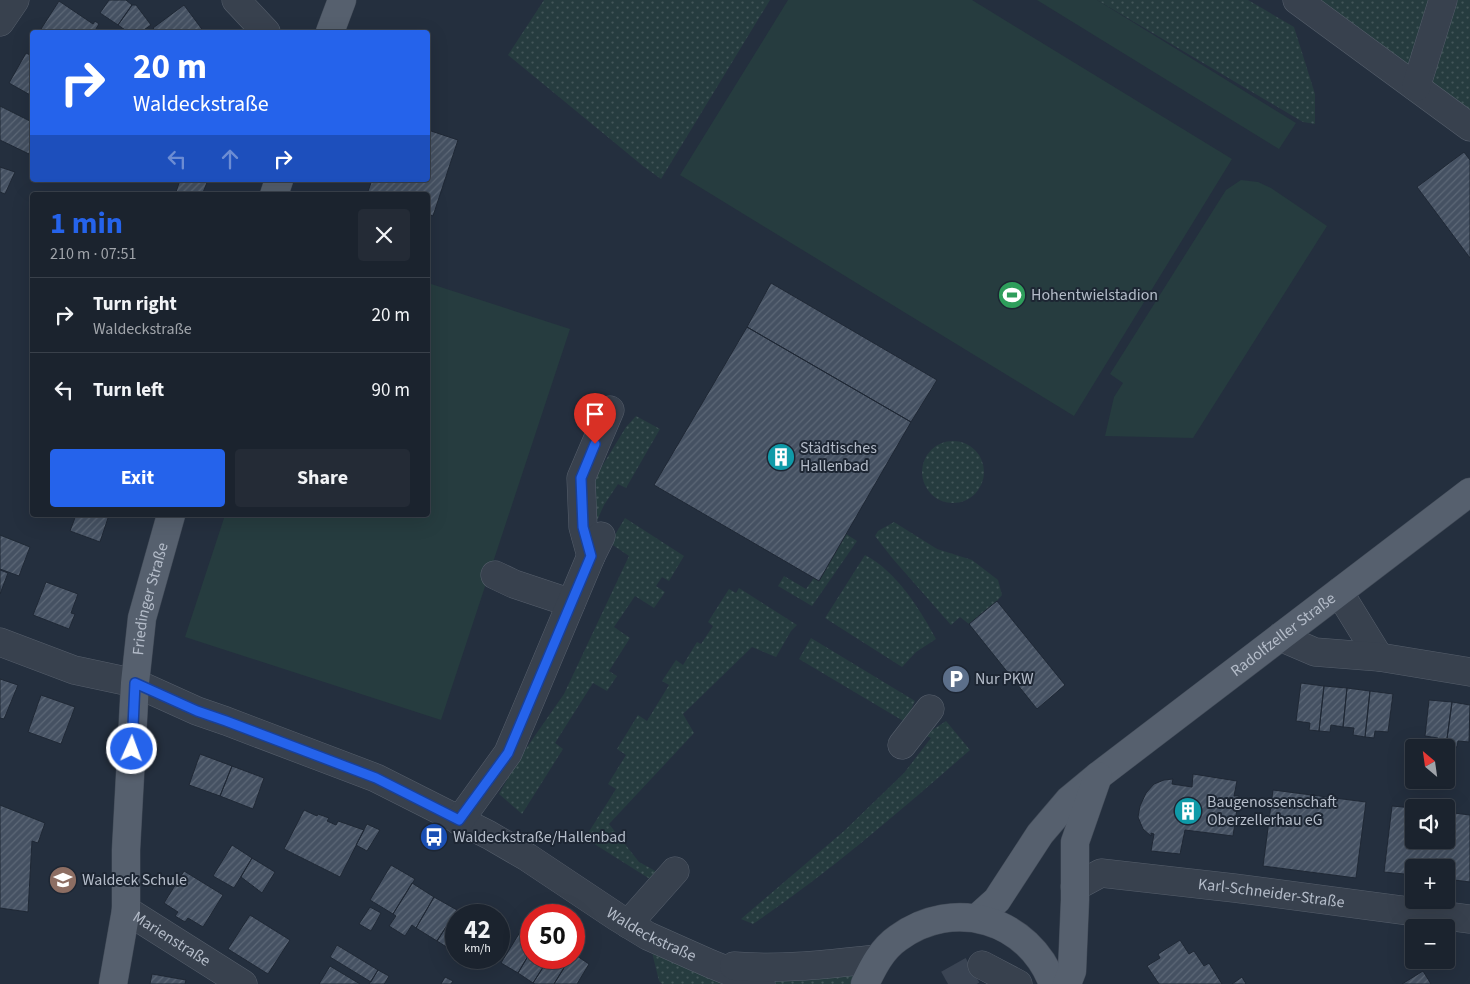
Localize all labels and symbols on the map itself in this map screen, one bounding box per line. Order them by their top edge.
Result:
sports icon: Hohentwielstadion [997,280,1027,310]
place label: Hohentwielstadion [1031,284,1158,306]
pin [574,393,616,444]
place label: Städtisches Hallenbad [800,437,877,477]
building icon: Städtisches Hallenbad [766,442,796,472]
street label: Friedinger Straße [127,540,174,656]
street label: Radolfzeller Straße [1226,587,1340,682]
parking icon: Nur PKW [941,664,971,694]
place label: Nur PKW [975,668,1034,690]
position arrow [105,722,157,774]
north arrow [1405,739,1455,789]
place label: Baugenossenschaft Oberzellerhau eG [1207,791,1337,831]
building icon: Baugenossenschaft Oberzellerhau eG [1173,796,1203,826]
bus stop icon: Waldeckstraße/Hallenbad [419,822,449,852]
place label: Waldeckstraße/Hallenbad [453,826,626,848]
school or university icon: Waldeck Schule [48,865,78,895]
place label: Waldeck Schule [82,869,187,891]
street label: Karl-Schneider-Straße [1197,873,1346,913]
street label: Waldeckstraße [602,902,700,967]
speed limit sign: 50 [520,904,585,969]
street label: Marienstraße [129,906,215,972]

